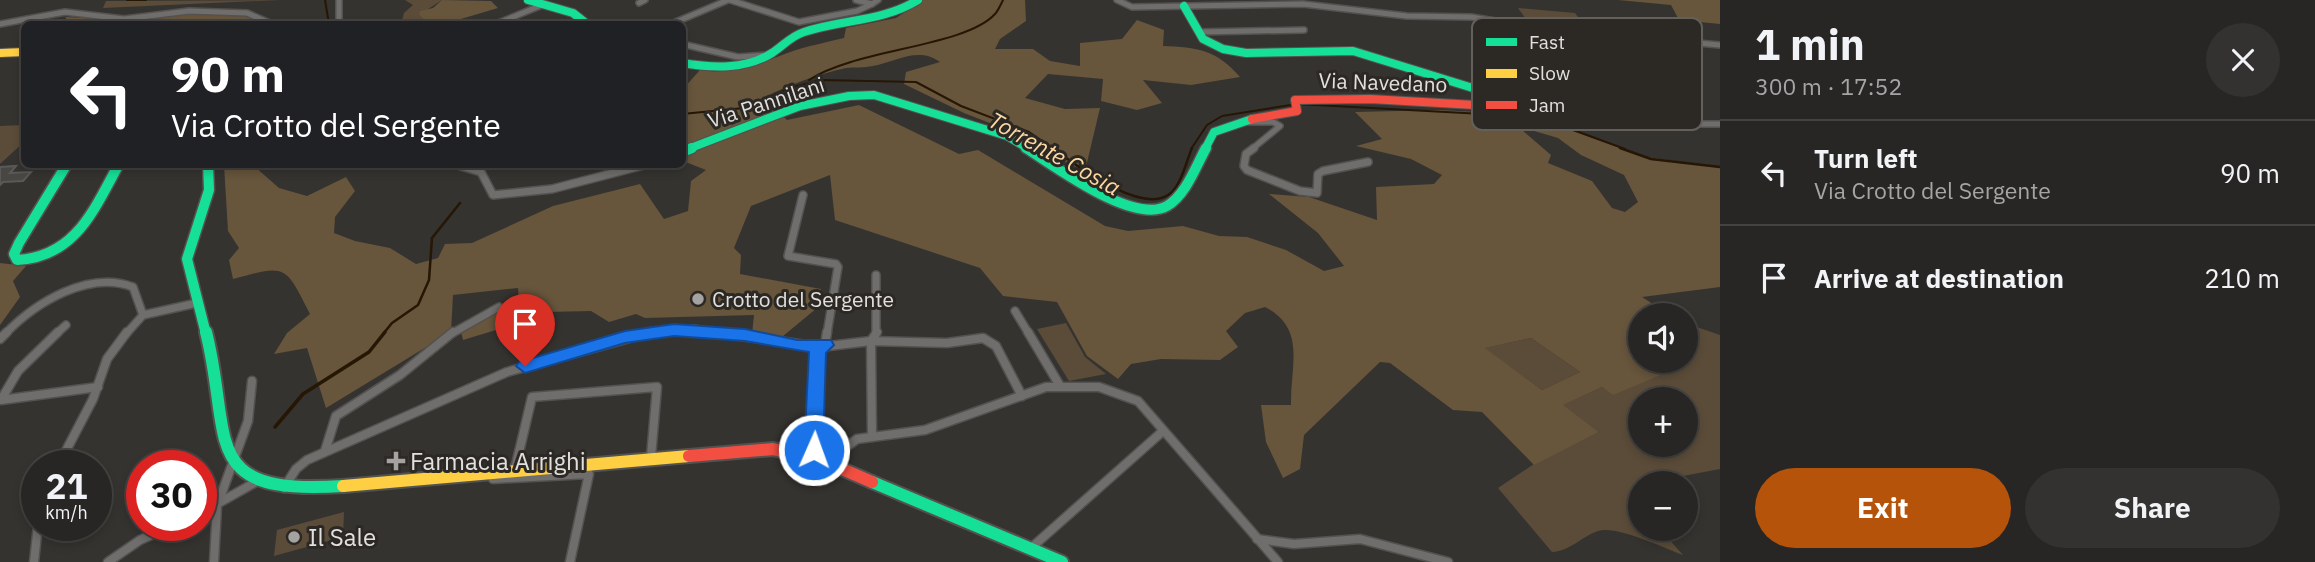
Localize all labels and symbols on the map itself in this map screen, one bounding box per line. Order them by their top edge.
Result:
legend [1472,18,1702,130]
text: Fast [1529,30,1565,54]
text: Slow [1529,61,1570,85]
street label: Via Navedano [1318,66,1448,98]
street label: Via Pannilani [704,70,828,134]
text: Jam [1529,93,1565,117]
water label: Torrente Cosia [984,104,1126,202]
place label: Crotto del Sergente [712,285,894,313]
marker: Crotto del Sergente [690,291,706,307]
pin [495,294,555,366]
position arrow [777,413,851,487]
place label: Farmacia Arrighi [410,445,586,477]
speed limit sign: 30 [126,450,217,541]
marker: Farmacia Arrighi [388,453,404,469]
place label: Il Sale [308,521,376,553]
marker: Il Sale [286,529,302,545]

